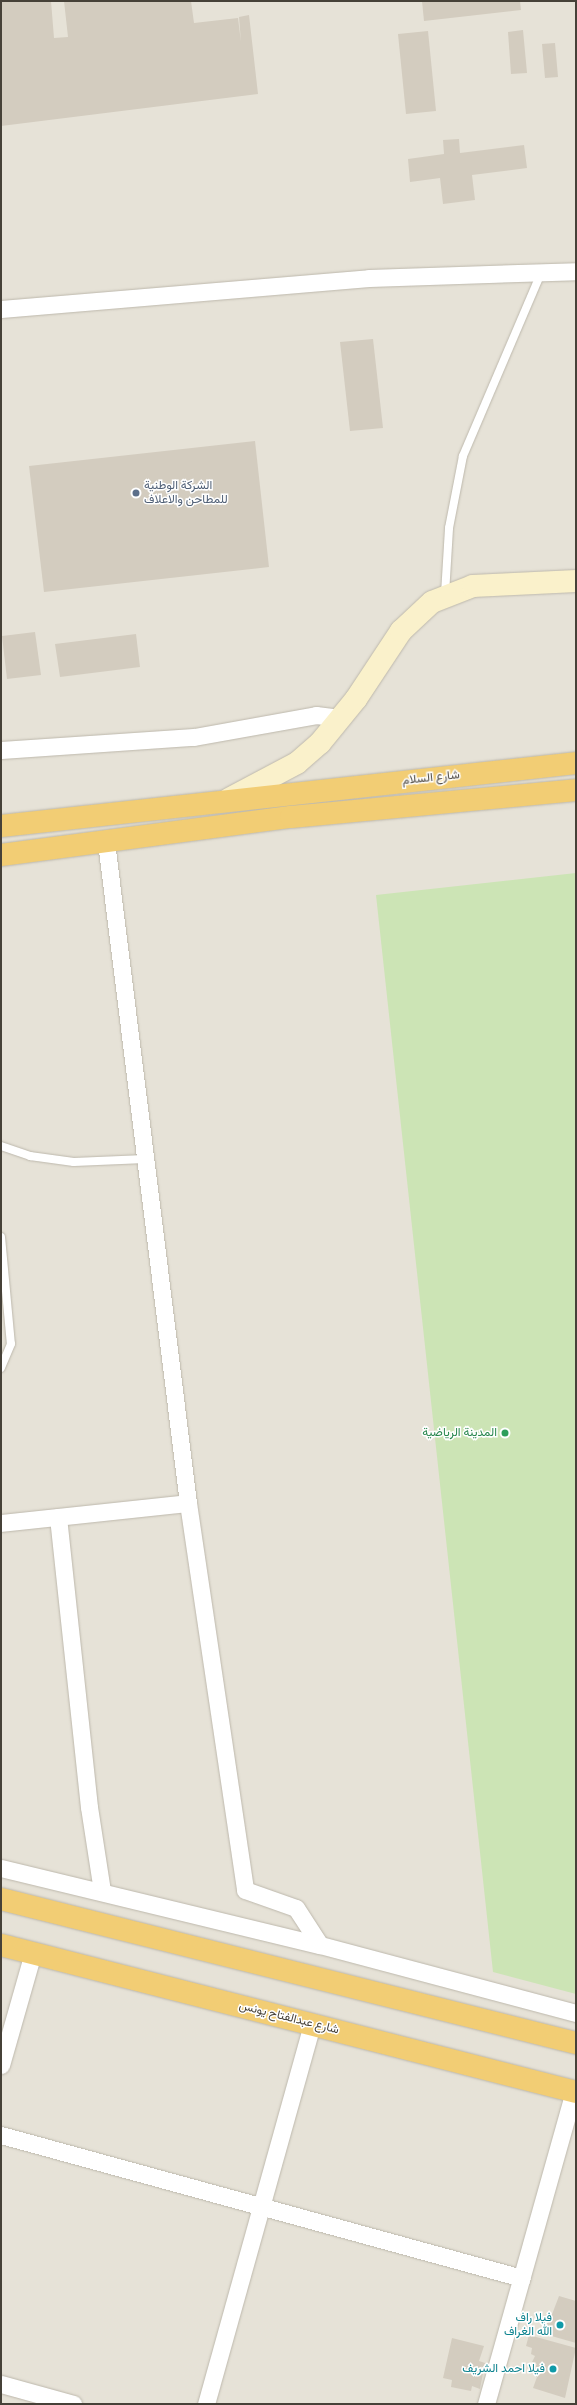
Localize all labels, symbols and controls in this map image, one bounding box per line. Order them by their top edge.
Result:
place label: الشركة الوطنية للمطاحن والاعلاف [144,479,228,507]
marker: الشركة الوطنية للمطاحن والاعلاف [131,488,141,498]
street label: شارع السلام [402,768,460,788]
place label: المدينة الرياضية [422,1426,497,1440]
marker: المدينة الرياضية [500,1428,510,1438]
street label: شارع عبدالفتاح يونس [237,1999,341,2037]
place label: فيلا راف الله الغراف [504,2311,552,2339]
marker: فيلا راف الله الغراف [555,2320,565,2330]
place label: فيلا احمد الشريف [462,2362,545,2376]
marker: فيلا احمد الشريف [548,2364,558,2374]

